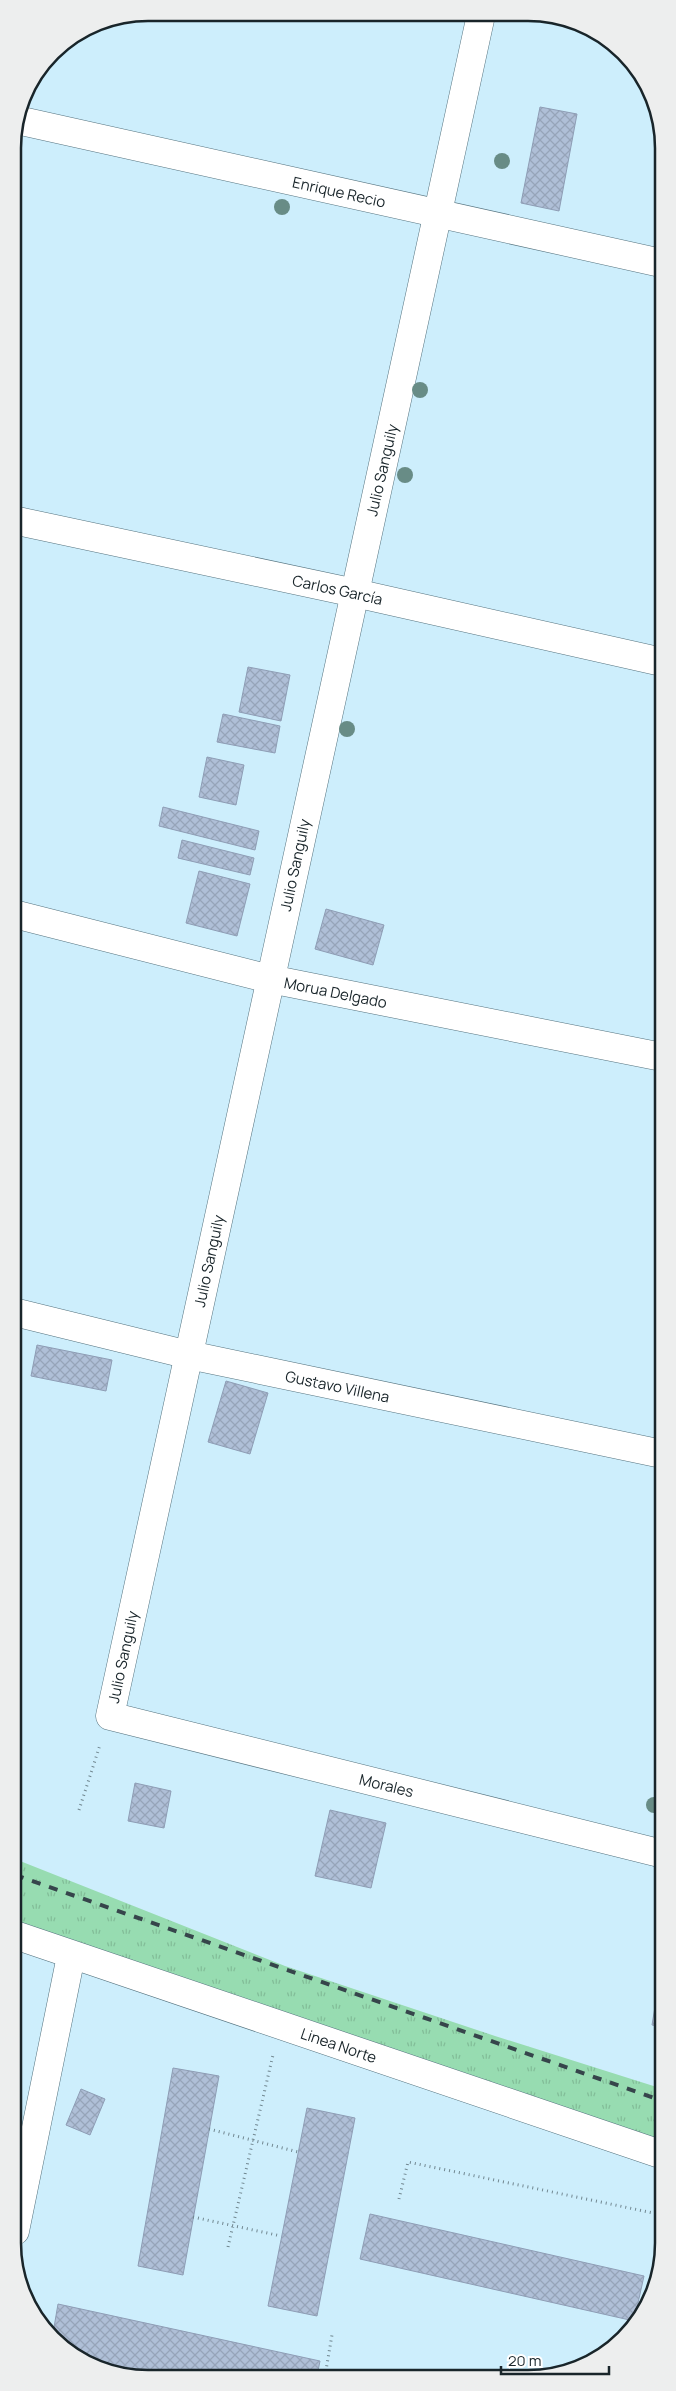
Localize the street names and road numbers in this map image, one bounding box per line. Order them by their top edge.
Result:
street label: Enrique Recio [291,171,388,212]
street label: Julio Sanguily [361,422,403,518]
street label: Carlos García [291,569,385,609]
street label: Julio Sanguily [275,817,315,913]
street label: Morua Delgado [282,972,389,1013]
street label: Julio Sanguily [189,1213,229,1309]
street label: Gustavo Villena [284,1365,391,1407]
street label: Julio Sanguily [103,1609,143,1705]
street label: Morales [357,1768,416,1802]
street label: Linea Norte [298,2022,380,2068]

